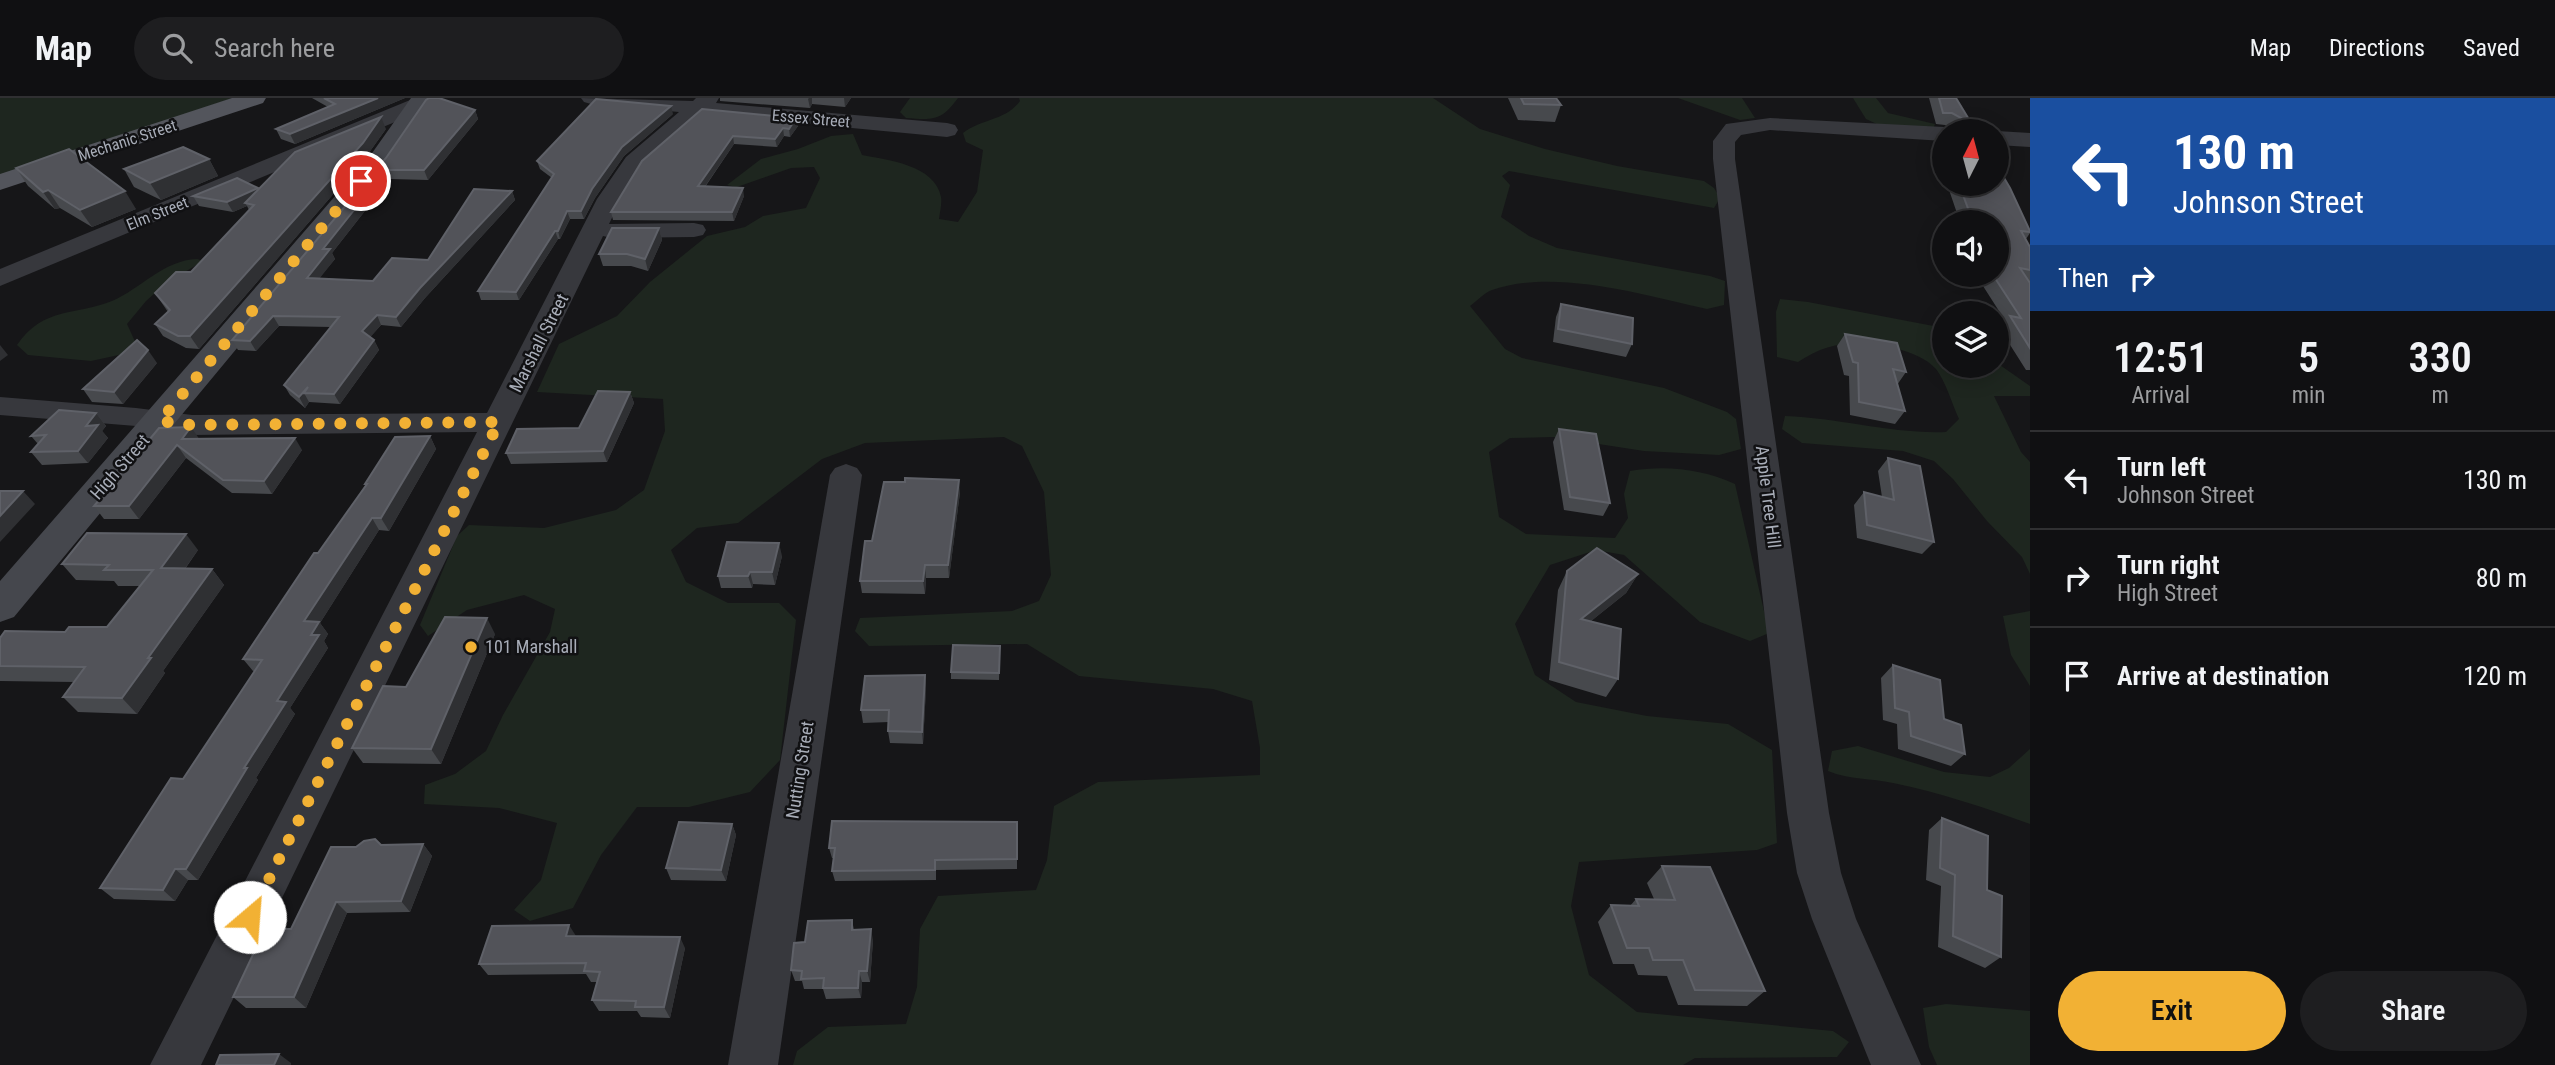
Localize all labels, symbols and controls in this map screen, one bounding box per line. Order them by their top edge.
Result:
search box [134,17,624,80]
text: Map [35,29,92,68]
icon: search [158,29,196,67]
text: Search here [214,33,335,63]
text: Map [2250,34,2291,62]
text: Directions [2329,34,2425,62]
text: Saved [2463,34,2520,62]
street label: Essex Street [771,106,851,131]
street label: Mechanic Street [76,116,179,165]
north arrow [1932,119,2009,196]
map controls [1932,119,2009,378]
text: 130 m [2173,124,2295,181]
icon: left [2058,126,2149,217]
pin [331,151,391,211]
icon: arrive [342,162,380,200]
text: Johnson Street [2173,183,2364,221]
street label: Elm Street [124,192,191,234]
button: sound [1932,210,2009,287]
icon: right [2123,259,2161,297]
text: Then [2058,263,2109,293]
street label: Marshall Street [505,290,572,396]
button: layers [1932,301,2009,378]
text: 12:51 [2113,333,2209,382]
text: 5 [2298,333,2319,382]
text: 330 [2409,333,2472,382]
text: Arrival [2132,382,2190,409]
text: min [2292,382,2325,409]
text: m [2432,382,2449,409]
street label: High Street [86,430,154,503]
street label: Apple Tree Hill [1752,445,1785,549]
text: Turn left [2117,452,2206,482]
icon: left [2058,461,2096,499]
text: 130 m [2463,465,2527,495]
text: Johnson Street [2117,482,2254,509]
text: Turn right [2117,550,2219,580]
icon: right [2058,559,2096,597]
text: 80 m [2476,563,2527,593]
text: High Street [2117,580,2218,607]
place label: 101 Marshall [485,636,577,657]
marker: 101 Marshall [463,639,479,655]
icon: arrive [2058,657,2096,695]
text: Arrive at destination [2117,661,2329,691]
text: 120 m [2463,661,2527,691]
street label: Nutting Street [781,720,818,820]
position arrow [213,880,287,954]
button: Exit [2058,971,2286,1051]
button: Share [2300,971,2527,1051]

